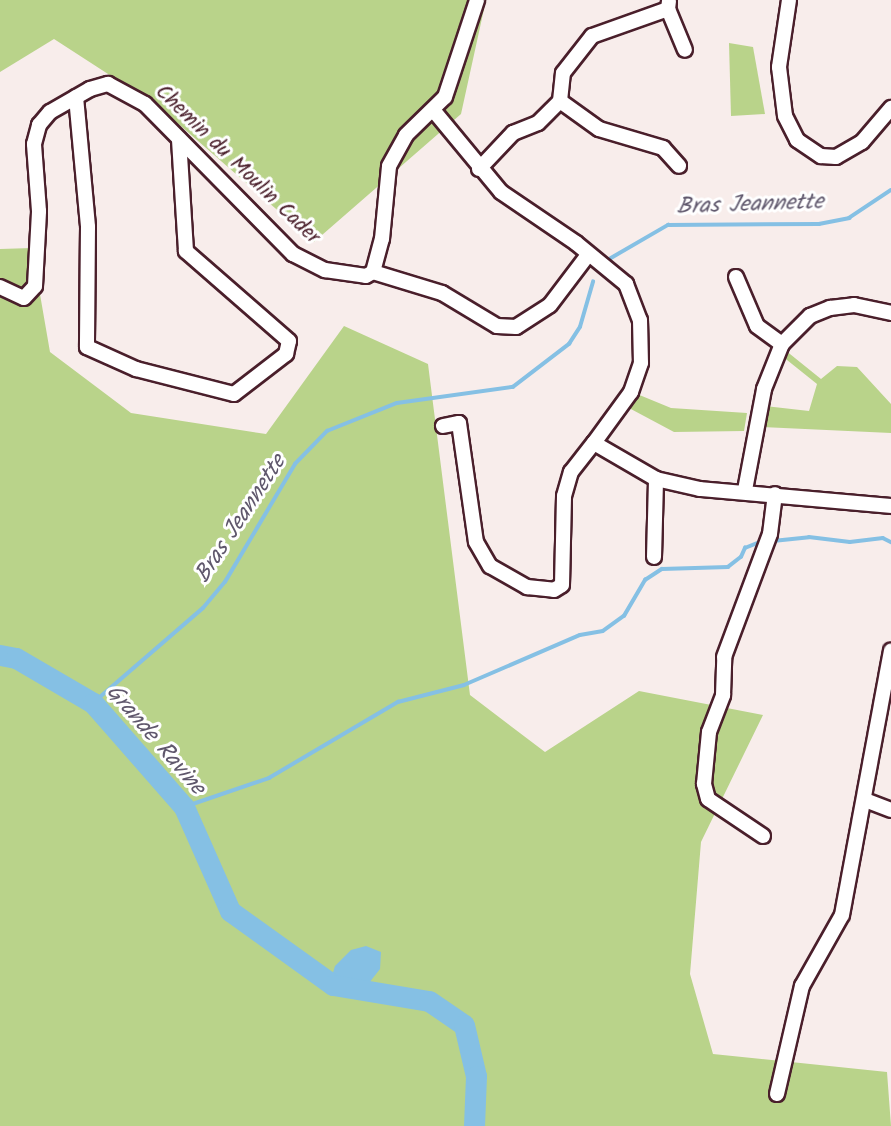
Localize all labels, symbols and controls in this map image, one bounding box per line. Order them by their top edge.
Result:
street label: Chemin du Moulin Cader [150,80,324,250]
water label: Bras Jeannette [676,189,824,221]
water label: Bras Jeannette [189,450,293,588]
water label: Grande Ravine [99,679,211,801]

